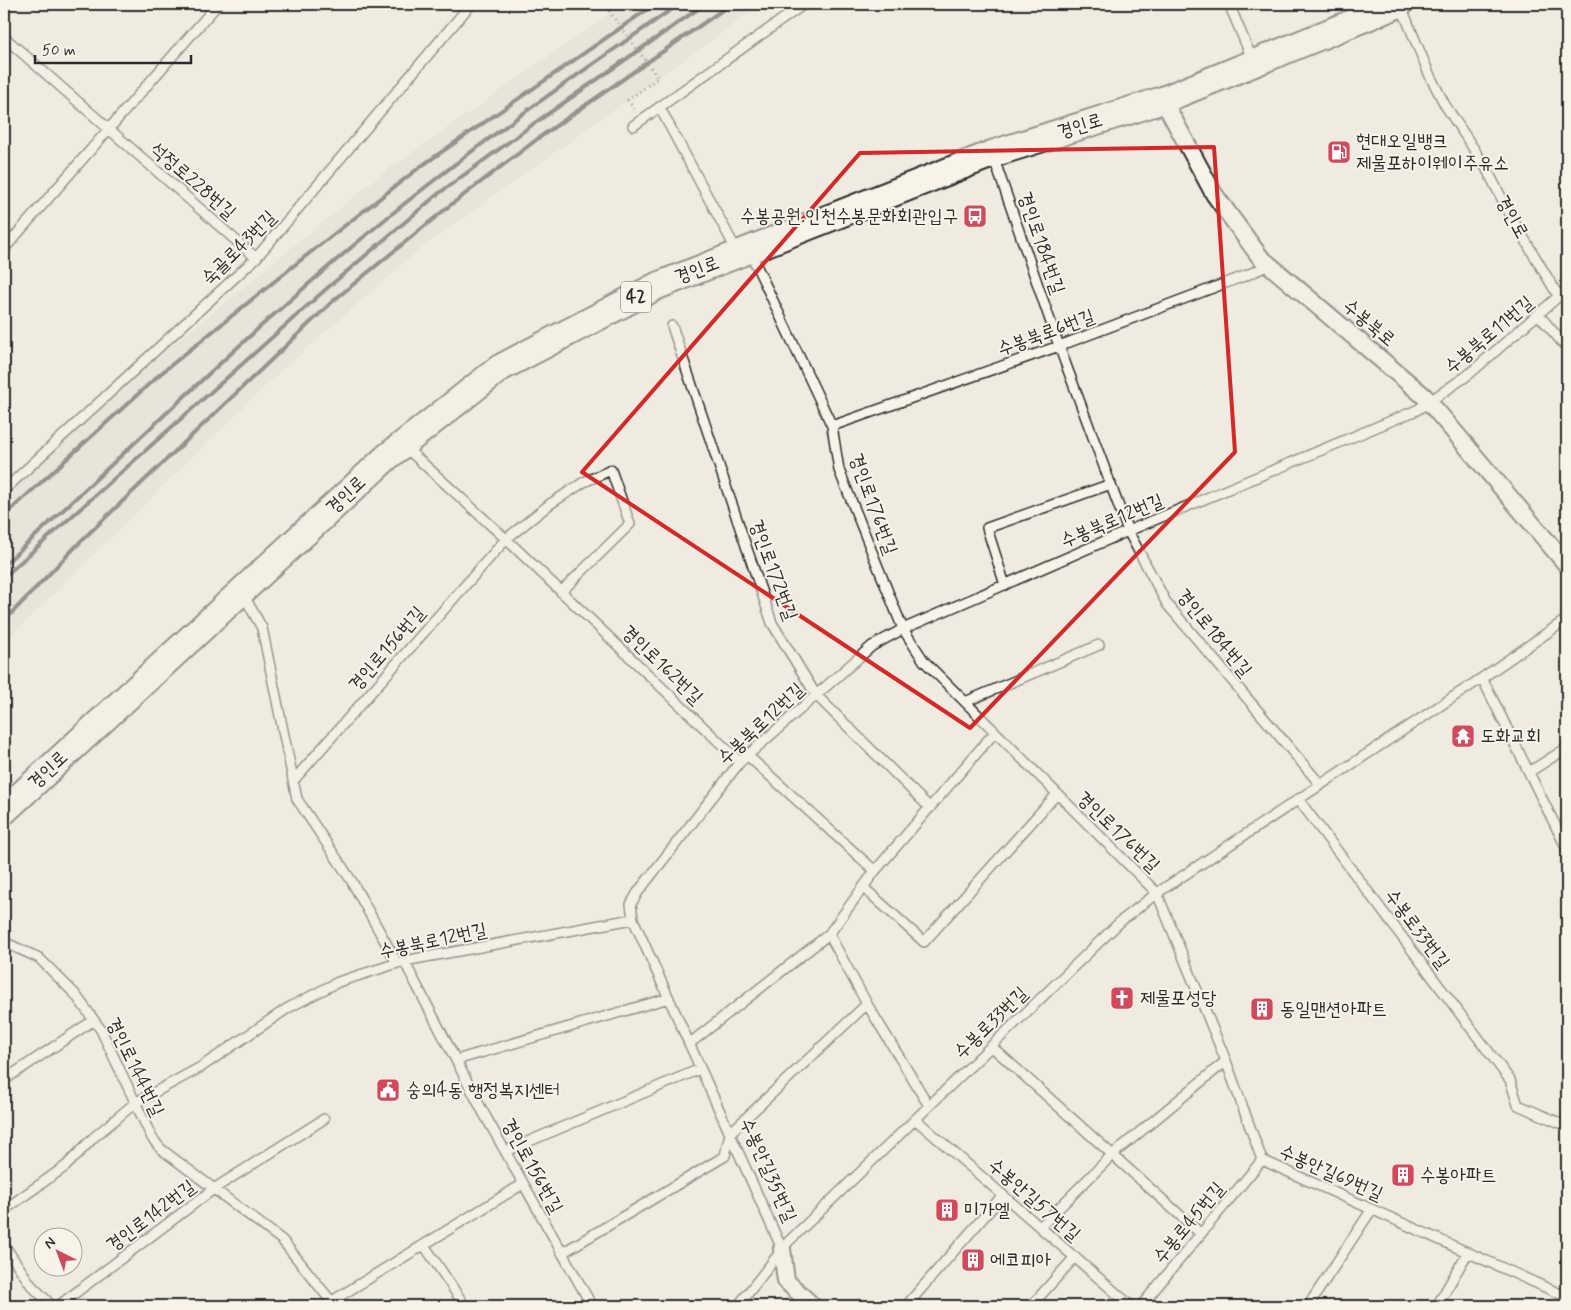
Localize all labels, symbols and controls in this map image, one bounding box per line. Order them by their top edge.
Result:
scale bar [35,32,191,64]
text: 50 m [42,41,76,61]
street label: 경인로 [1054,107,1106,145]
place label: 현대오일뱅크 제물포하이웨이주유소 [1356,129,1509,176]
street label: 석정로228번길 [145,137,241,225]
fuel station icon: 현대오일뱅크 제물포하이웨이주유소 [1326,139,1352,165]
street label: 경인로184번길 [1012,188,1070,298]
street label: 경인로 [1490,191,1534,243]
bus stop icon: 수봉공원.인천수봉문화회관입구 [962,203,988,229]
place label: 수봉공원.인천수봉문화회관입구 [740,204,958,229]
street label: 숙골로43번길 [196,205,282,291]
street label: 경인로 [671,250,723,290]
road number: 42 [621,282,651,312]
street label: 수봉북로11번길 [1439,290,1539,380]
street label: 수봉북로 [1338,294,1400,352]
street label: 수봉북로6번길 [994,304,1098,362]
street label: 경인로176번길 [843,450,903,558]
street label: 경인로 [321,470,371,520]
street label: 수봉북로12번길 [1057,488,1167,554]
street label: 경인로172번길 [743,516,803,624]
street label: 경인로184번길 [1171,584,1257,682]
street label: 경인로156번길 [343,601,431,697]
street label: 경인로162번길 [616,620,708,710]
street label: 수봉북로12번길 [712,678,810,770]
temple icon: 도화교회 [1450,723,1476,749]
place label: 도화교회 [1480,724,1541,749]
street label: 경인로 [23,745,73,795]
street label: 경인로176번길 [1071,786,1165,878]
street label: 수봉로33번길 [1379,884,1455,974]
street label: 수봉북로12번길 [377,917,489,965]
street label: 수봉로33번길 [949,981,1033,1065]
church icon: 제물포성당 [1109,985,1135,1011]
place label: 제물포성당 [1140,986,1216,1011]
building icon: 동일맨션아파트 [1249,996,1275,1022]
place label: 동일맨션아파트 [1280,997,1387,1022]
street label: 경인로144번길 [100,1013,170,1121]
public building icon: 숭의4동 행정복지센터 [375,1077,401,1103]
place label: 숭의4동 행정복지센터 [406,1078,560,1103]
street label: 경인로156번길 [496,1114,568,1218]
street label: 수봉안길35번길 [734,1114,802,1226]
street label: 수봉안길69번길 [1275,1139,1387,1207]
street label: 수봉안길57번길 [983,1153,1085,1247]
building icon: 수봉아파트 [1390,1162,1416,1188]
place label: 수봉아파트 [1420,1163,1496,1188]
street label: 경인로142번길 [101,1174,201,1258]
street label: 수봉로45번길 [1148,1177,1230,1269]
building icon: 미가엘 [934,1197,960,1223]
place label: 미가엘 [964,1198,1010,1223]
north arrow [32,1228,82,1278]
text: N [40,1233,59,1253]
building icon: 에코피아 [960,1247,986,1273]
place label: 에코피아 [990,1248,1052,1273]

